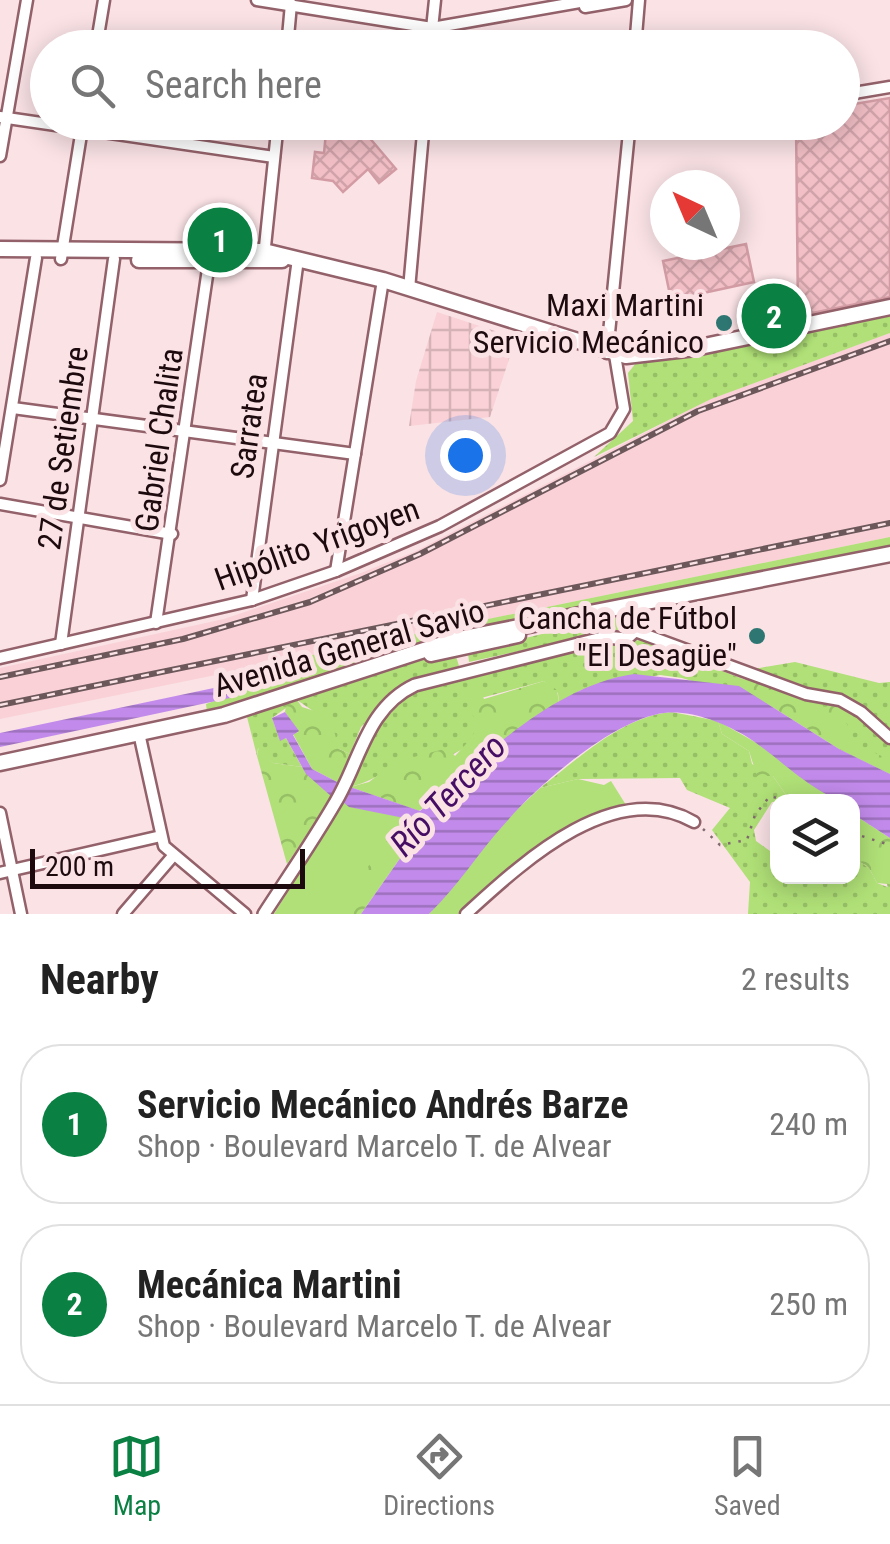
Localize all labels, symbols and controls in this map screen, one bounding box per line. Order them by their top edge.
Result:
search box [30,30,860,140]
icon: search [65,58,120,113]
text: Search here [145,63,322,107]
north arrow [650,170,740,260]
pin: 1 [188,202,252,278]
pin: 2 [742,278,806,354]
place label: Maxi Martini Servicio Mecánico [473,286,704,361]
marker: Maxi Martini Servicio Mecánico [713,312,735,334]
street label: 27 de Setiembre [30,344,96,552]
street label: Gabriel Chalita [127,346,191,534]
street label: Sarratea [223,371,275,481]
your location [440,430,491,481]
street label: Hipólito Yrigoyen [210,489,424,599]
street label: Avenida General Savio [209,591,489,705]
place label: Cancha de Fútbol "El Desagüe" [518,599,737,674]
marker: Cancha de Fútbol "El Desagüe" [746,625,768,647]
water label: Río Tercero [382,726,515,864]
map controls [770,794,860,884]
button: layers [770,794,860,884]
scale bar [30,844,305,888]
text: 200 m [45,850,114,883]
text: Nearby [40,955,159,1004]
text: 2 results [741,960,850,998]
text: Servicio Mecánico Andrés Barze [137,1083,628,1127]
text: 1 [66,1105,83,1143]
text: 240 m [769,1105,848,1143]
text: Shop · Boulevard Marcelo T. de Alvear [137,1127,611,1165]
text: Mecánica Martini [137,1263,402,1307]
text: 2 [66,1285,83,1323]
text: 250 m [769,1285,848,1323]
text: Shop · Boulevard Marcelo T. de Alvear [137,1307,611,1345]
tab: Map [109,1429,164,1522]
tab: Directions [383,1429,495,1522]
tab: Saved [714,1429,781,1522]

